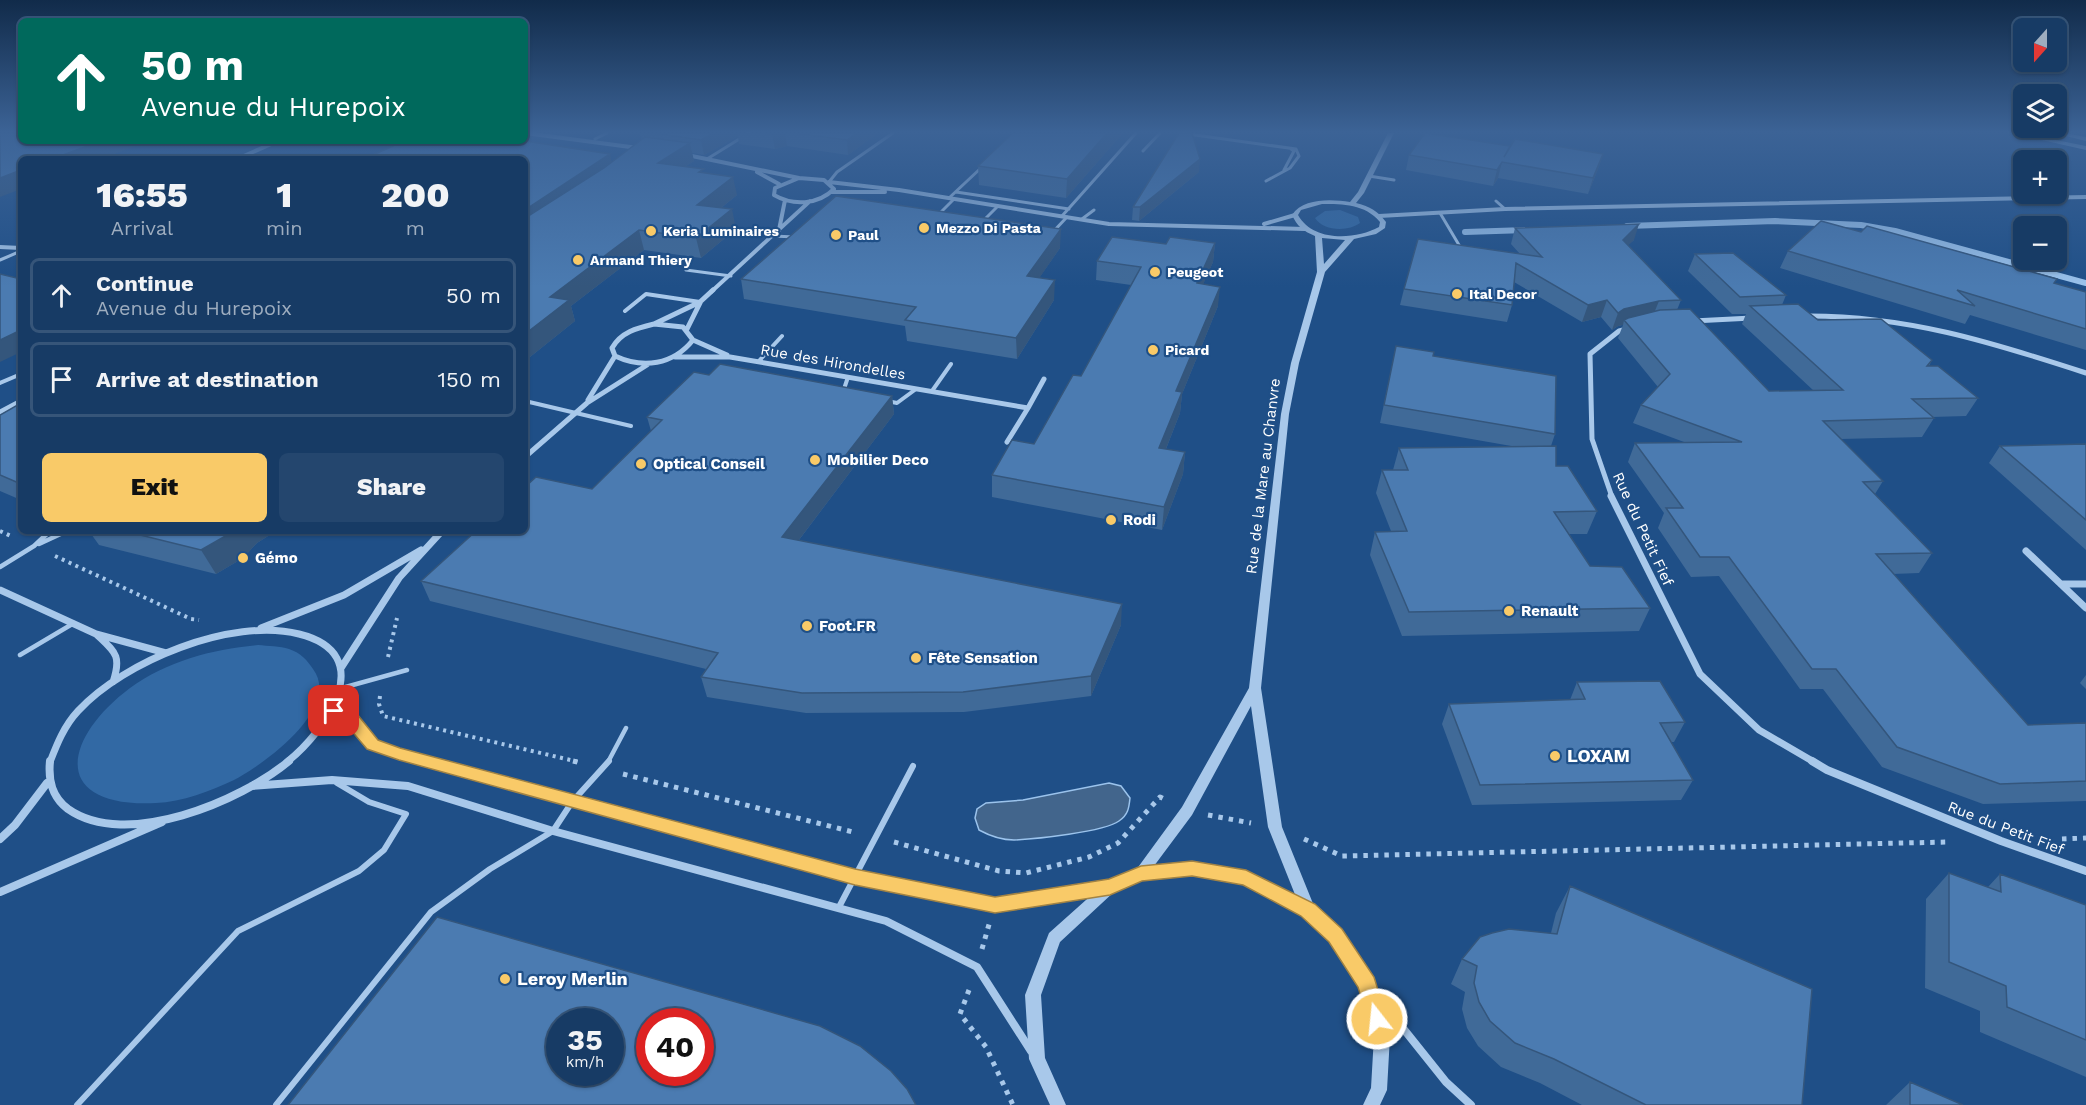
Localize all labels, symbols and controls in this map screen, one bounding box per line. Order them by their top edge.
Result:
north arrow [2013,18,2067,72]
map controls [2013,18,2067,270]
text: 50 m [141,41,244,90]
icon: ahead [42,42,120,120]
button: layers [2013,84,2067,138]
text: Avenue du Hurepoix [141,91,406,123]
button: + [2013,150,2067,204]
text: 16:55 [96,174,188,216]
text: 1 [276,174,292,216]
text: 200 [381,174,450,216]
text: Arrival [111,216,173,240]
text: min [266,216,303,240]
text: m [406,216,425,240]
button: − [2013,216,2067,270]
place label: Mezzo Di Pasta [936,220,1042,236]
marker: Mezzo Di Pasta [917,221,931,235]
place label: Keria Luminaires [663,223,779,239]
marker: Keria Luminaires [644,224,658,238]
place label: Paul [848,227,879,243]
marker: Paul [829,228,843,242]
place label: Armand Thiery [590,252,692,268]
marker: Armand Thiery [571,253,585,267]
place label: Peugeot [1167,264,1223,280]
marker: Peugeot [1148,265,1162,279]
text: Continue [96,271,194,296]
icon: ahead [45,279,78,312]
text: 50 m [446,283,501,308]
place label: Ital Decor [1469,286,1537,302]
marker: Ital Decor [1450,287,1464,301]
text: Avenue du Hurepoix [96,296,292,320]
street label: Rue des Hirondelles [759,340,907,384]
place label: Picard [1165,342,1209,358]
marker: Picard [1146,343,1160,357]
icon: arrive [45,363,78,396]
text: Arrive at destination [96,367,319,392]
text: 150 m [437,367,501,392]
street label: Rue de la Mare au Chanvre [1242,377,1284,575]
place label: Mobilier Deco [827,451,929,469]
button: Exit [42,453,267,522]
button: Share [279,453,504,522]
marker: Mobilier Deco [808,453,822,467]
place label: Optical Conseil [653,455,765,473]
marker: Optical Conseil [634,457,648,471]
street label: Rue du Petit Fief [1609,469,1677,589]
place label: Rodi [1123,511,1156,529]
marker: Rodi [1104,513,1118,527]
place label: Gémo [255,549,298,567]
marker: Gémo [236,551,250,565]
place label: Renault [1521,602,1579,620]
marker: Renault [1502,604,1516,618]
place label: Foot.FR [819,617,877,635]
marker: Foot.FR [800,619,814,633]
place label: Fête Sensation [928,649,1038,667]
marker: Fête Sensation [909,651,923,665]
pin [308,685,359,736]
icon: arrive [317,694,350,727]
place label: LOXAM [1567,745,1630,766]
marker: LOXAM [1548,749,1562,763]
street label: Rue du Petit Fief [1945,797,2067,859]
place label: Leroy Merlin [517,968,628,989]
marker: Leroy Merlin [498,972,512,986]
position arrow [1345,987,1409,1051]
speed limit sign: 40 [636,1008,714,1086]
text: 35 [567,1022,603,1057]
text: km/h [566,1053,604,1071]

